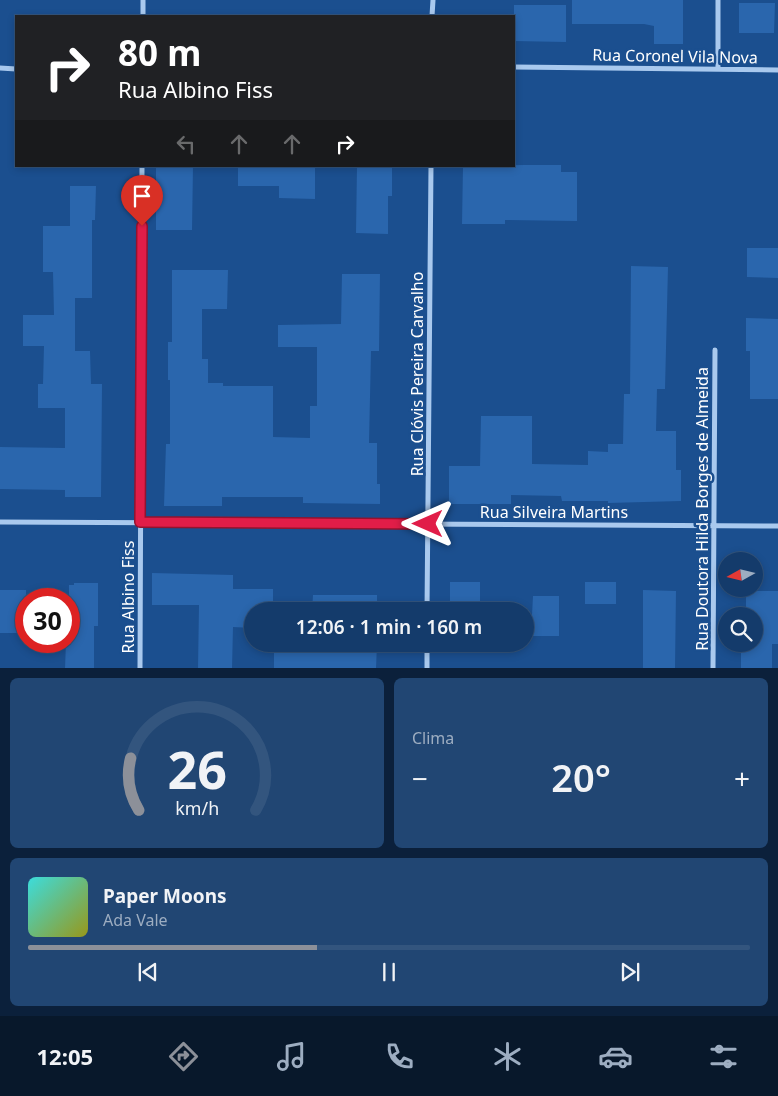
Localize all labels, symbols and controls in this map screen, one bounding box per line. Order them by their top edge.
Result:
text: 80 m [118,29,201,76]
icon: right [35,35,100,100]
street label: Rua Coronel Vila Nova [592,44,758,68]
text: Rua Albino Fiss [118,74,273,104]
icon: left [172,130,200,158]
icon: ahead [225,130,253,158]
icon: ahead [278,130,306,158]
icon: right [331,130,359,158]
pin [121,175,163,226]
icon: arrive [128,182,156,210]
street label: Rua Clóvis Pereira Carvalho [406,272,428,476]
street label: Rua Doutora Hilda Borges de Almeida [691,367,713,651]
position arrow [401,497,453,549]
street label: Rua Silveira Martins [480,501,628,523]
street label: Rua Albino Fiss [117,541,139,653]
north arrow [718,552,762,598]
map controls [718,552,763,652]
speed limit sign: 30 [15,588,80,653]
button: search [718,607,763,652]
text: 12:06 · 1 min · 160 m [296,614,482,640]
text: Clima [412,727,454,749]
text: 26 [167,733,227,804]
text: 20° [551,751,611,803]
text: − [412,759,428,797]
text: + [734,759,750,797]
text: km/h [175,796,219,820]
text: Paper Moons [103,883,227,909]
text: Ada Vale [103,909,168,931]
icon: previous [134,958,162,986]
icon: pause [375,958,403,986]
icon: next [616,958,644,986]
icon: directions [166,1039,201,1074]
icon: music [274,1039,309,1074]
icon: phone [382,1039,417,1074]
icon: climate [490,1039,525,1074]
icon: car [598,1039,633,1074]
icon: filters [706,1039,741,1074]
text: 12:05 [37,1041,93,1071]

